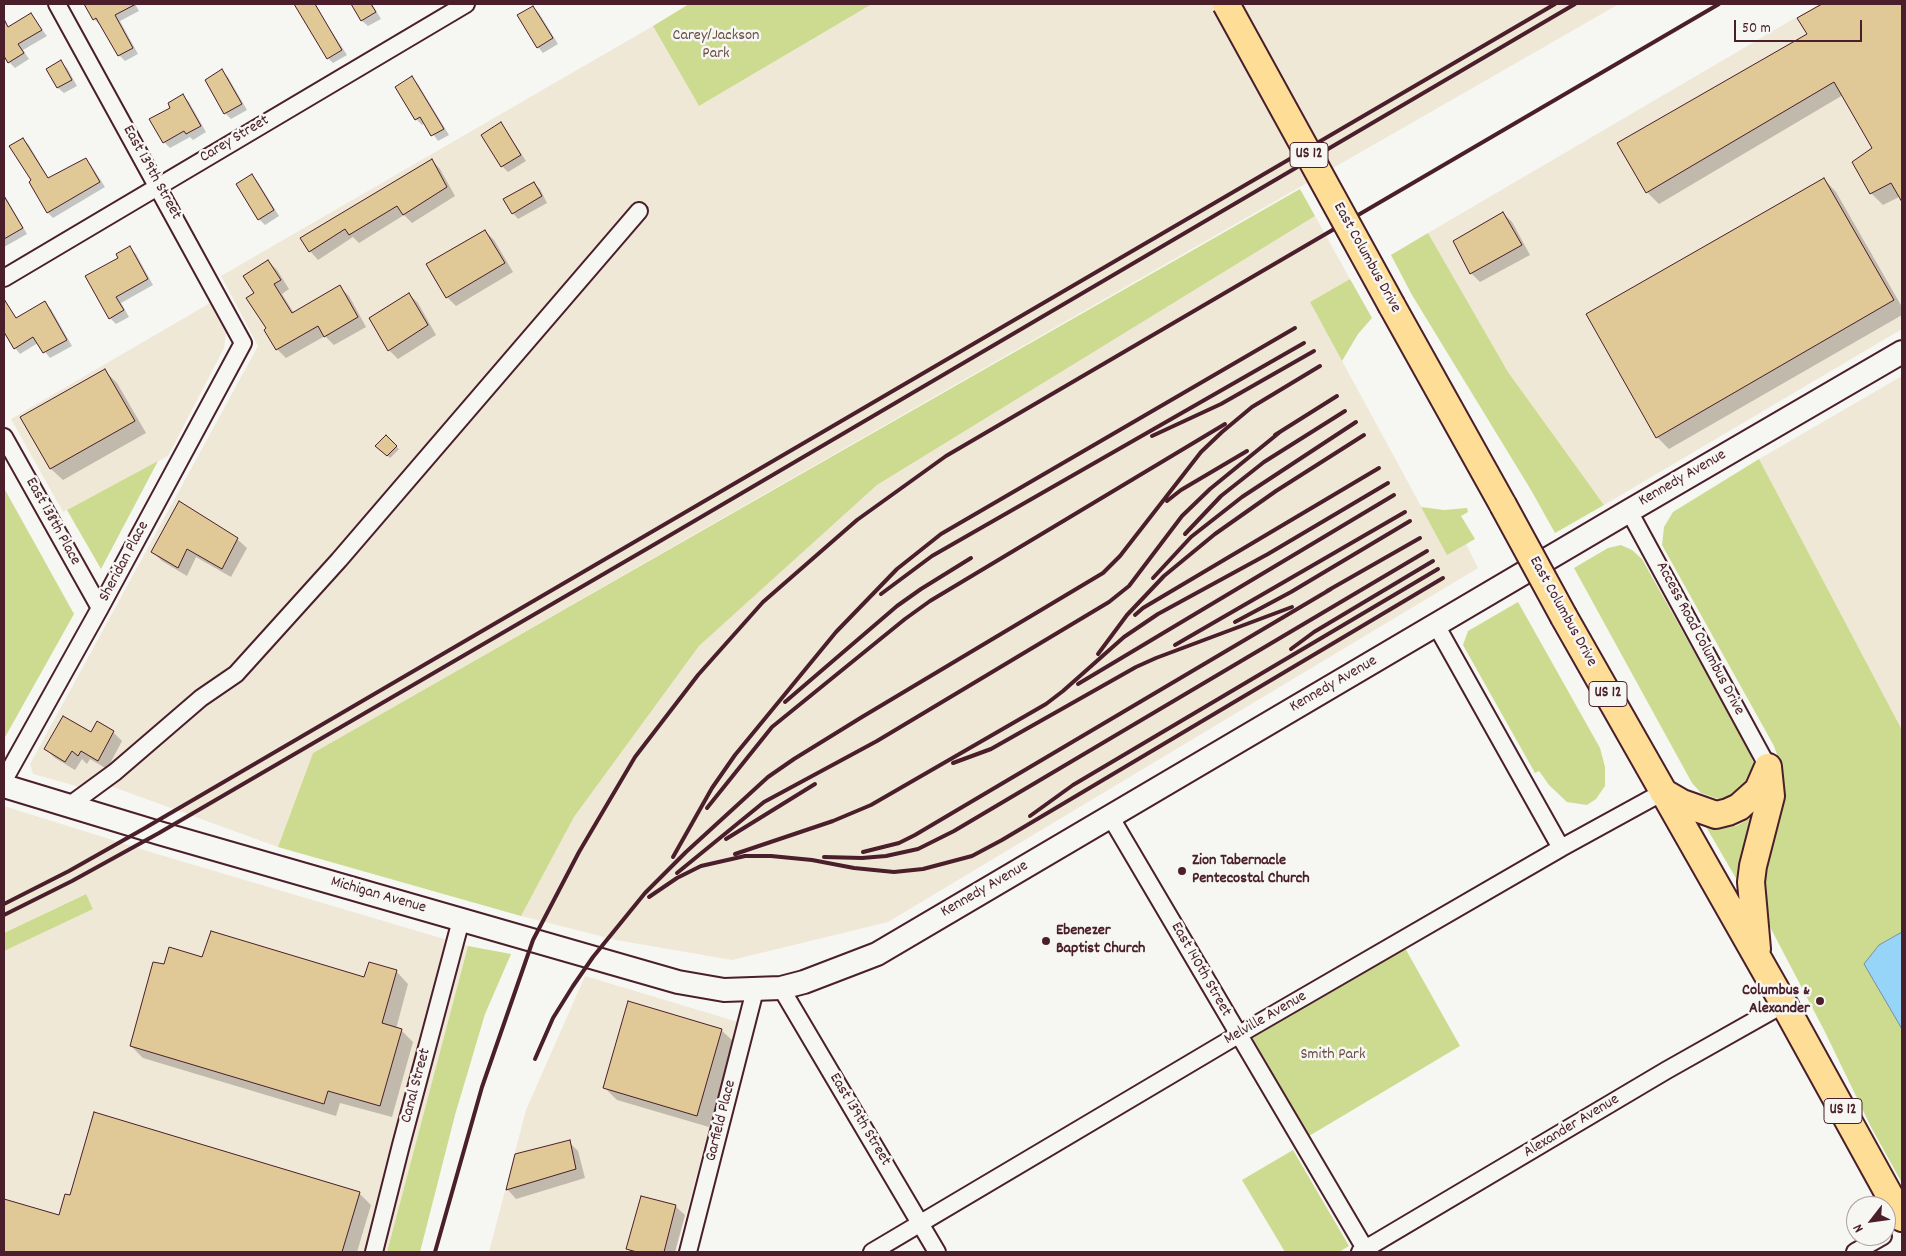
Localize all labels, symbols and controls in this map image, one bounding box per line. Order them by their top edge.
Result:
scale bar [1736,10,1864,42]
text: 50 m [1742,18,1771,40]
park label: Carey/Jackson Park [673,27,759,65]
street label: Carey Street [197,112,273,168]
street label: East 139th Street [117,123,185,223]
road number: US 12 [1290,142,1328,168]
street label: East Columbus Drive [1328,200,1404,316]
street label: Kennedy Avenue [1636,446,1730,512]
street label: East 138th Place [20,475,84,569]
street label: Sheridan Place [96,518,154,606]
street label: East Columbus Drive [1524,554,1600,670]
street label: Access Road Columbus Drive [1650,559,1748,719]
street label: Kennedy Avenue [1287,652,1381,718]
road number: US 12 [1589,682,1627,706]
place label: Zion Tabernacle Pentecostal Church [1192,852,1310,890]
street label: Kennedy Avenue [938,857,1032,923]
marker: Zion Tabernacle Pentecostal Church [1176,865,1188,877]
street label: Michigan Avenue [328,873,428,919]
street label: East 140th Street [1165,919,1235,1021]
place label: Ebenezer Baptist Church [1056,922,1145,960]
marker: Ebenezer Baptist Church [1040,935,1052,947]
place label: Columbus & Alexander [1742,982,1810,1020]
street label: Melville Avenue [1221,988,1311,1050]
marker: Columbus & Alexander [1814,995,1826,1007]
street label: Canal Street [398,1046,436,1126]
park label: Smith Park [1300,1046,1366,1066]
street label: East 139th Street [824,1070,894,1170]
street label: Garfield Place [703,1078,741,1164]
street label: Alexander Avenue [1521,1091,1623,1163]
road number: US 12 [1824,1098,1862,1124]
north arrow [1846,1196,1896,1246]
text: N [1848,1220,1869,1236]

